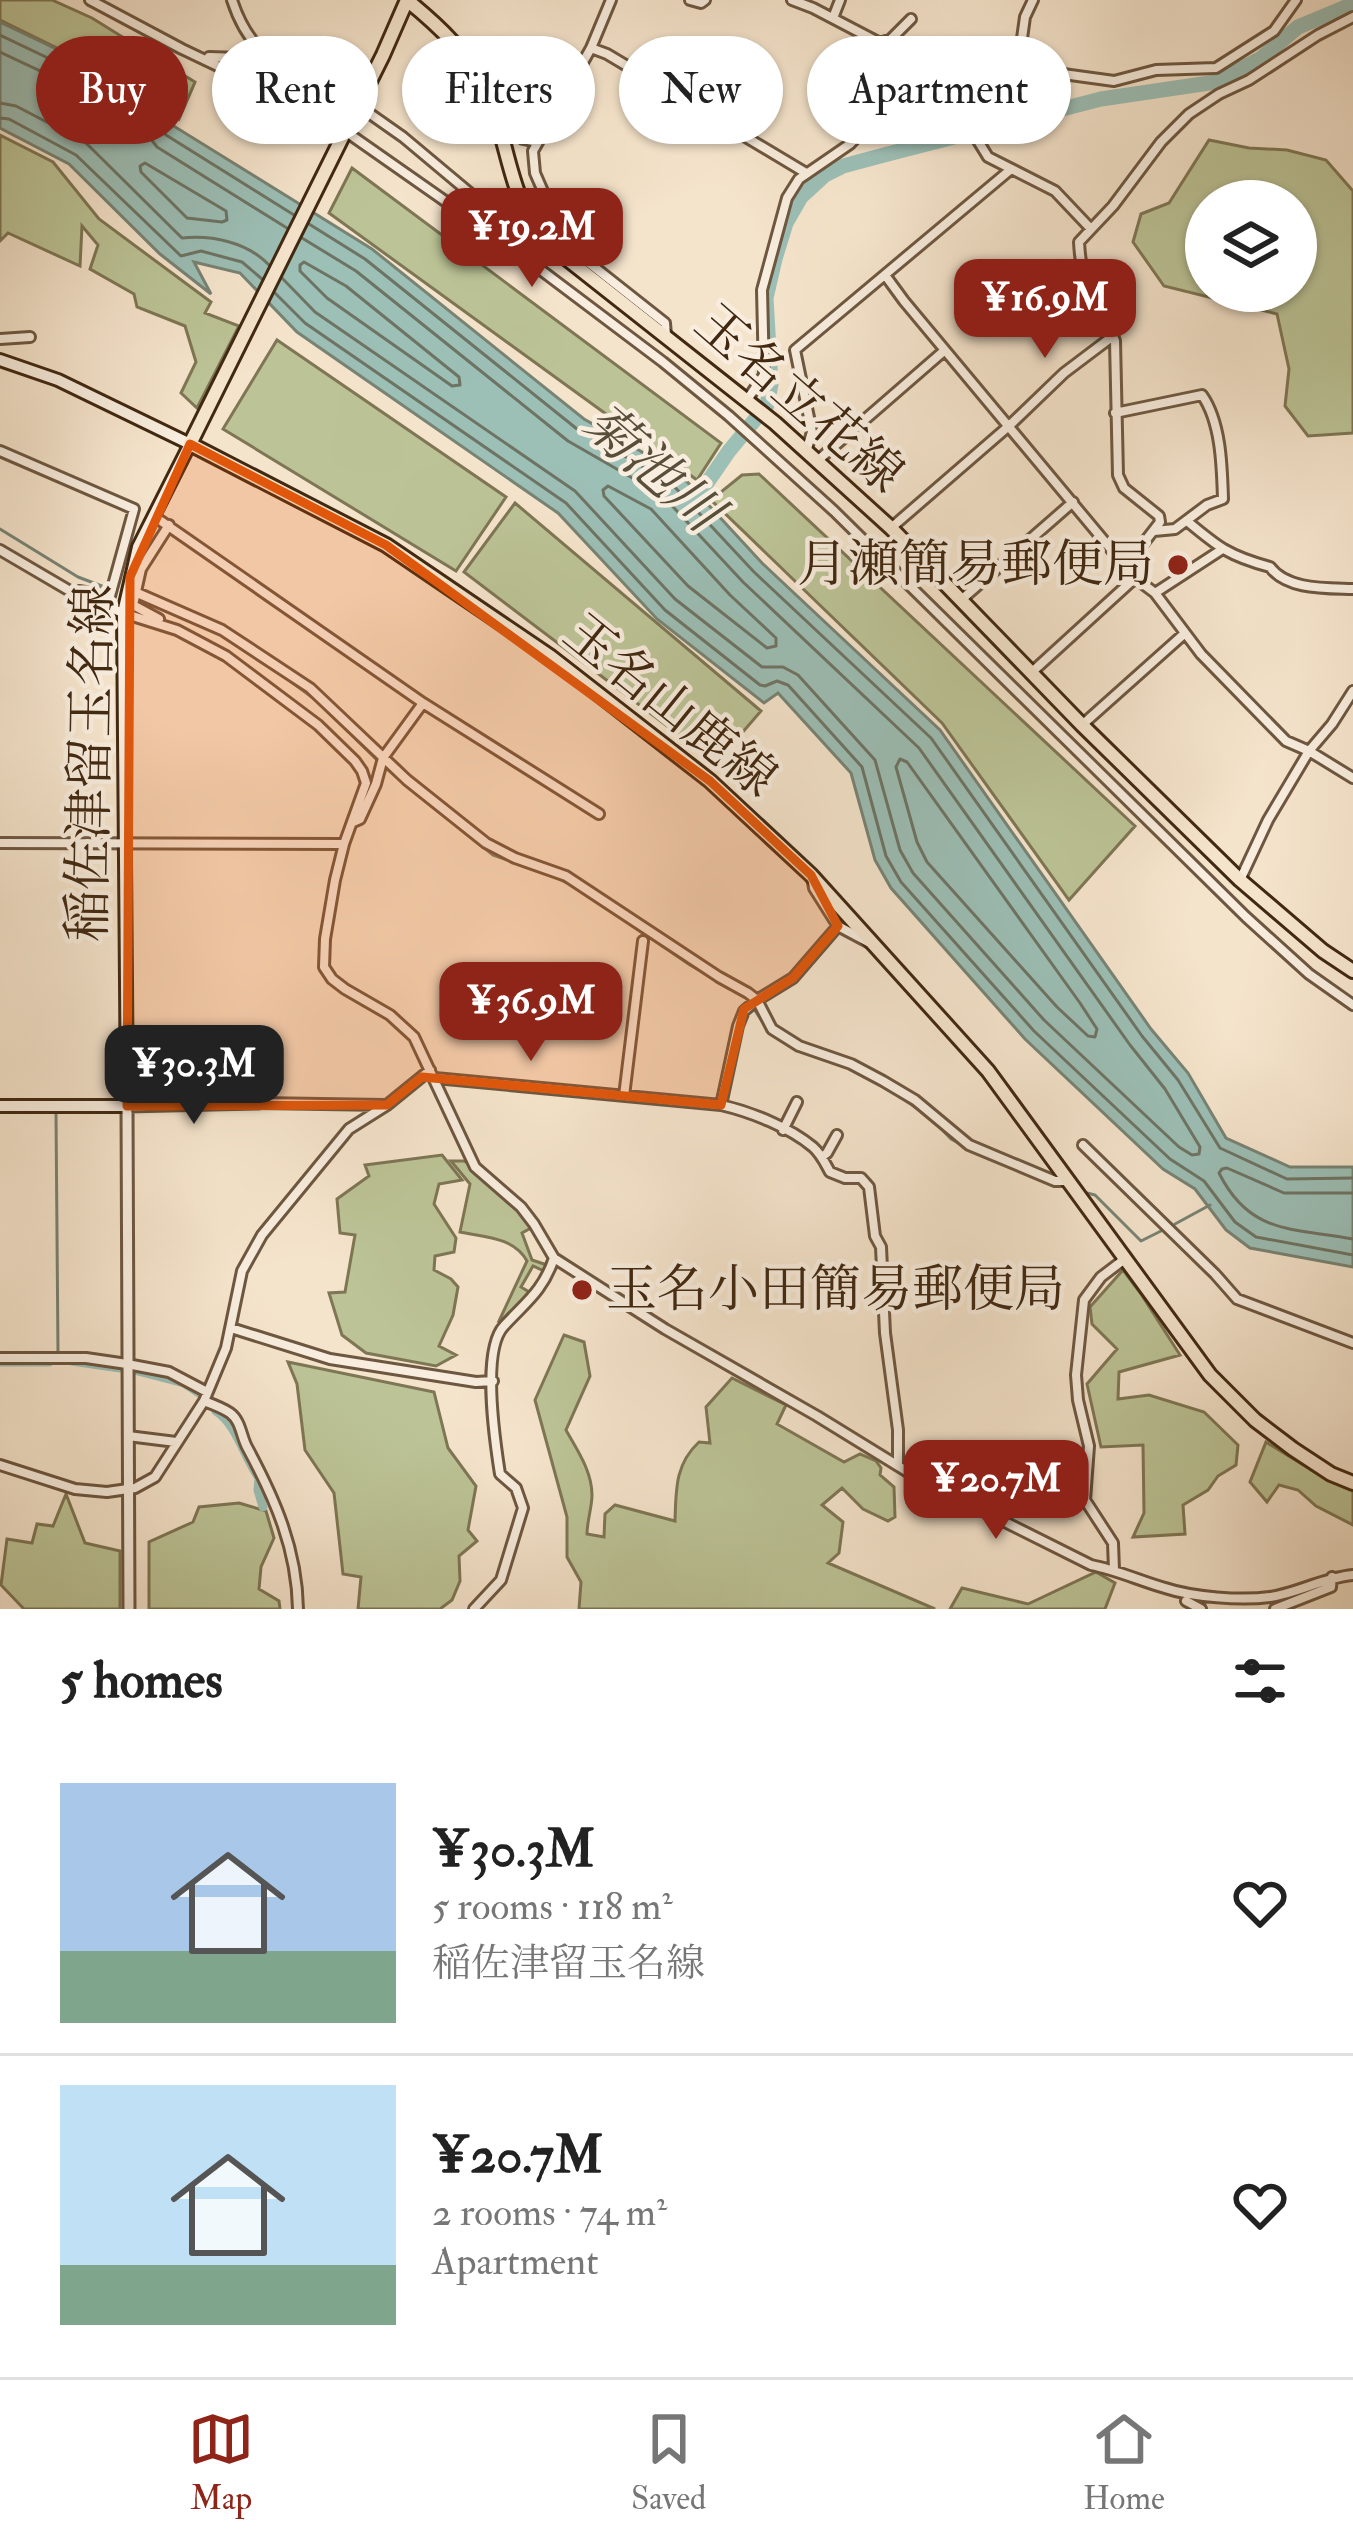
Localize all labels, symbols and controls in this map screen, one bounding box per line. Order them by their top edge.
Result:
chip: Buy [36,36,188,144]
chip: Rent [212,36,378,144]
chip: Filters [402,36,595,144]
chip: New [619,36,783,144]
chip: Apartment [807,36,1071,144]
map controls [1185,180,1317,312]
button: layers [1185,180,1317,312]
pin: ¥19.2M [434,188,630,290]
text: ¥19.2M [468,202,596,251]
pin: ¥16.9M [947,259,1143,361]
text: ¥16.9M [981,273,1109,322]
street label: 玉名立花線 [682,291,916,507]
water label: 菊池川 [569,389,739,550]
place label: 月瀬簡易郵便局 [797,533,1154,597]
marker: 月瀬簡易郵便局 [1165,552,1191,578]
street label: 稲佐津留玉名線 [56,584,126,942]
street label: 玉名山鹿線 [551,601,789,811]
pin: ¥36.9M [433,962,629,1064]
text: ¥36.9M [466,976,596,1025]
pin: ¥30.3M [96,1025,292,1127]
text: ¥30.3M [132,1039,256,1088]
place label: 玉名小田簡易郵便局 [606,1258,1065,1322]
marker: 玉名小田簡易郵便局 [569,1277,595,1303]
pin: ¥20.7M [898,1440,1094,1542]
text: ¥20.7M [931,1454,1061,1503]
icon: filters [1227,1648,1293,1714]
text: 5 homes [60,1649,223,1713]
text: ¥30.3M [432,1818,595,1882]
icon: home [156,1831,300,1975]
icon: heart [1227,1870,1293,1936]
text: 5 rooms · 118 m² [432,1882,673,1931]
text: 稲佐津留玉名線 [432,1939,705,1988]
text: ¥20.7M [432,2124,603,2188]
icon: home [156,2133,300,2277]
icon: heart [1227,2172,1293,2238]
text: 2 rooms · 74 m² [432,2188,667,2237]
text: Apartment [432,2237,599,2286]
tab: Map [188,2406,254,2519]
tab: Saved [631,2406,706,2519]
tab: Home [1083,2406,1165,2519]

